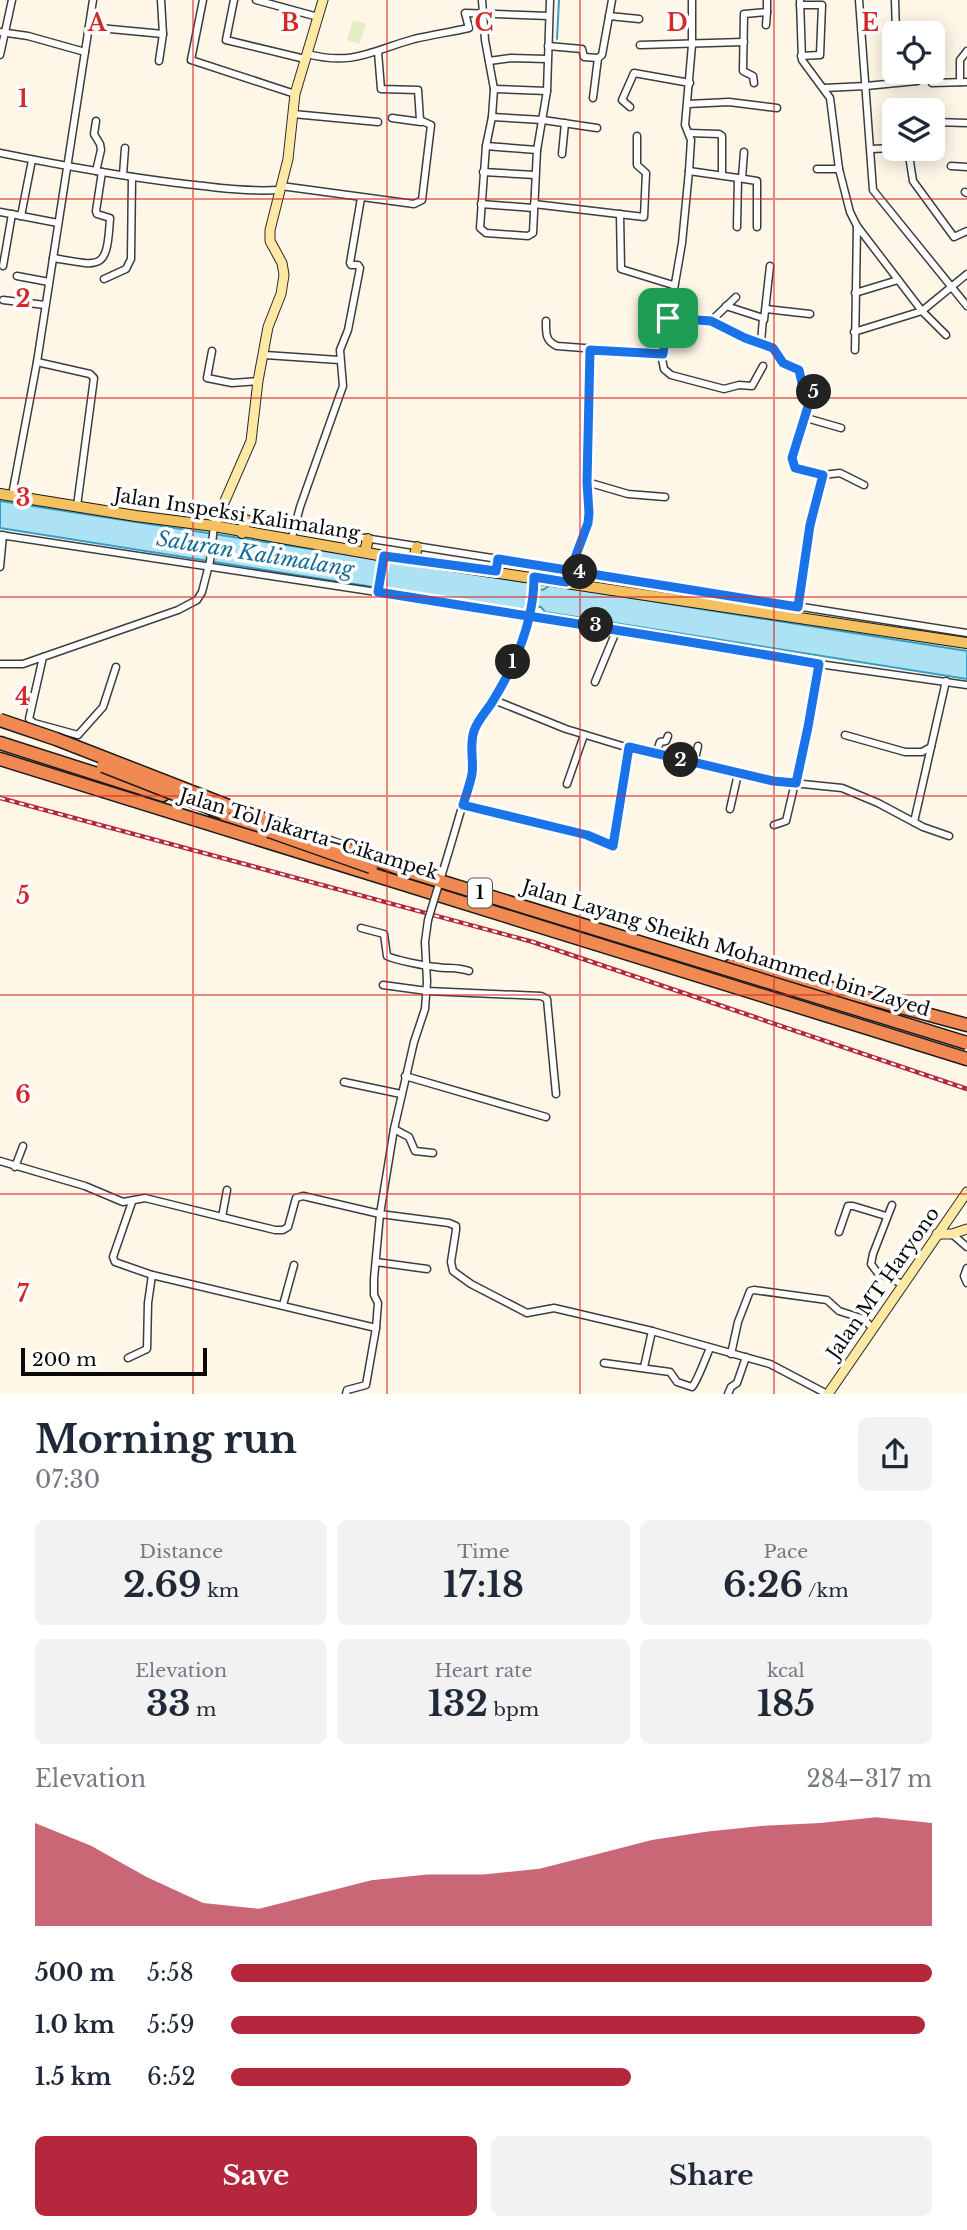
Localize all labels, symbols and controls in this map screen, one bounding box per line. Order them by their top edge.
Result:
text: A [87,9,108,37]
text: B [281,9,299,37]
text: C [475,9,493,37]
text: D [666,9,688,37]
text: E [861,9,879,37]
map controls [882,21,945,161]
button: locate [882,21,945,84]
text: 1 [18,85,28,113]
button: layers [882,98,945,161]
text: 2 [16,285,30,313]
pin [638,288,698,348]
icon: arrive [649,299,687,337]
pin: 5 [796,374,832,410]
text: 5 [808,380,819,403]
street label: Jalan Inspeksi Kalimalang [110,483,362,545]
text: 3 [16,484,30,512]
water label: Saluran Kalimalang [155,526,357,583]
pin: 4 [562,554,598,590]
text: 4 [573,560,586,583]
pin: 3 [578,608,614,642]
text: 3 [589,613,602,636]
pin: 1 [496,644,530,680]
text: 1 [508,650,517,673]
text: 4 [15,683,31,711]
pin: 2 [664,742,698,778]
text: 2 [674,748,687,771]
street label: Jalan Tol Jakarta–Cikampek [174,783,441,884]
street label: Jalan Layang Sheikh Mohammed bin Zayed [516,874,933,1021]
road number: 1 [468,878,492,908]
text: 5 [16,882,30,910]
text: 6 [15,1081,31,1109]
street label: Jalan MT Haryono [820,1203,944,1366]
text: 7 [17,1280,30,1308]
scale bar [21,1344,206,1376]
text: 200 m [32,1348,97,1371]
text: Morning run [35,1416,297,1463]
button: share [858,1417,932,1491]
text: 07:30 [35,1466,100,1494]
text: Distance [139,1540,223,1563]
text: Time [457,1540,510,1563]
text: Pace [764,1540,808,1563]
text: 2.69 [123,1563,202,1606]
text: 17:18 [443,1563,524,1606]
text: 6:26 [723,1563,803,1606]
text: km [202,1579,239,1602]
text: /km [803,1579,849,1602]
text: Elevation [135,1659,227,1682]
text: Heart rate [435,1659,532,1682]
text: kcal [767,1659,805,1682]
text: 33 [146,1682,191,1725]
text: 132 [428,1682,488,1725]
text: 185 [757,1682,815,1725]
text: m [191,1698,216,1721]
text: bpm [488,1698,539,1721]
text: Elevation [35,1765,146,1793]
text: 284–317 m [807,1765,932,1793]
text: 500 m [35,1959,115,1987]
text: 5:58 [147,1959,194,1987]
text: 1.0 km [35,2011,115,2039]
text: 5:59 [147,2011,194,2039]
text: 1.5 km [35,2063,112,2091]
text: 6:52 [147,2063,196,2091]
button: Save [35,2136,477,2216]
button: Share [491,2136,932,2216]

